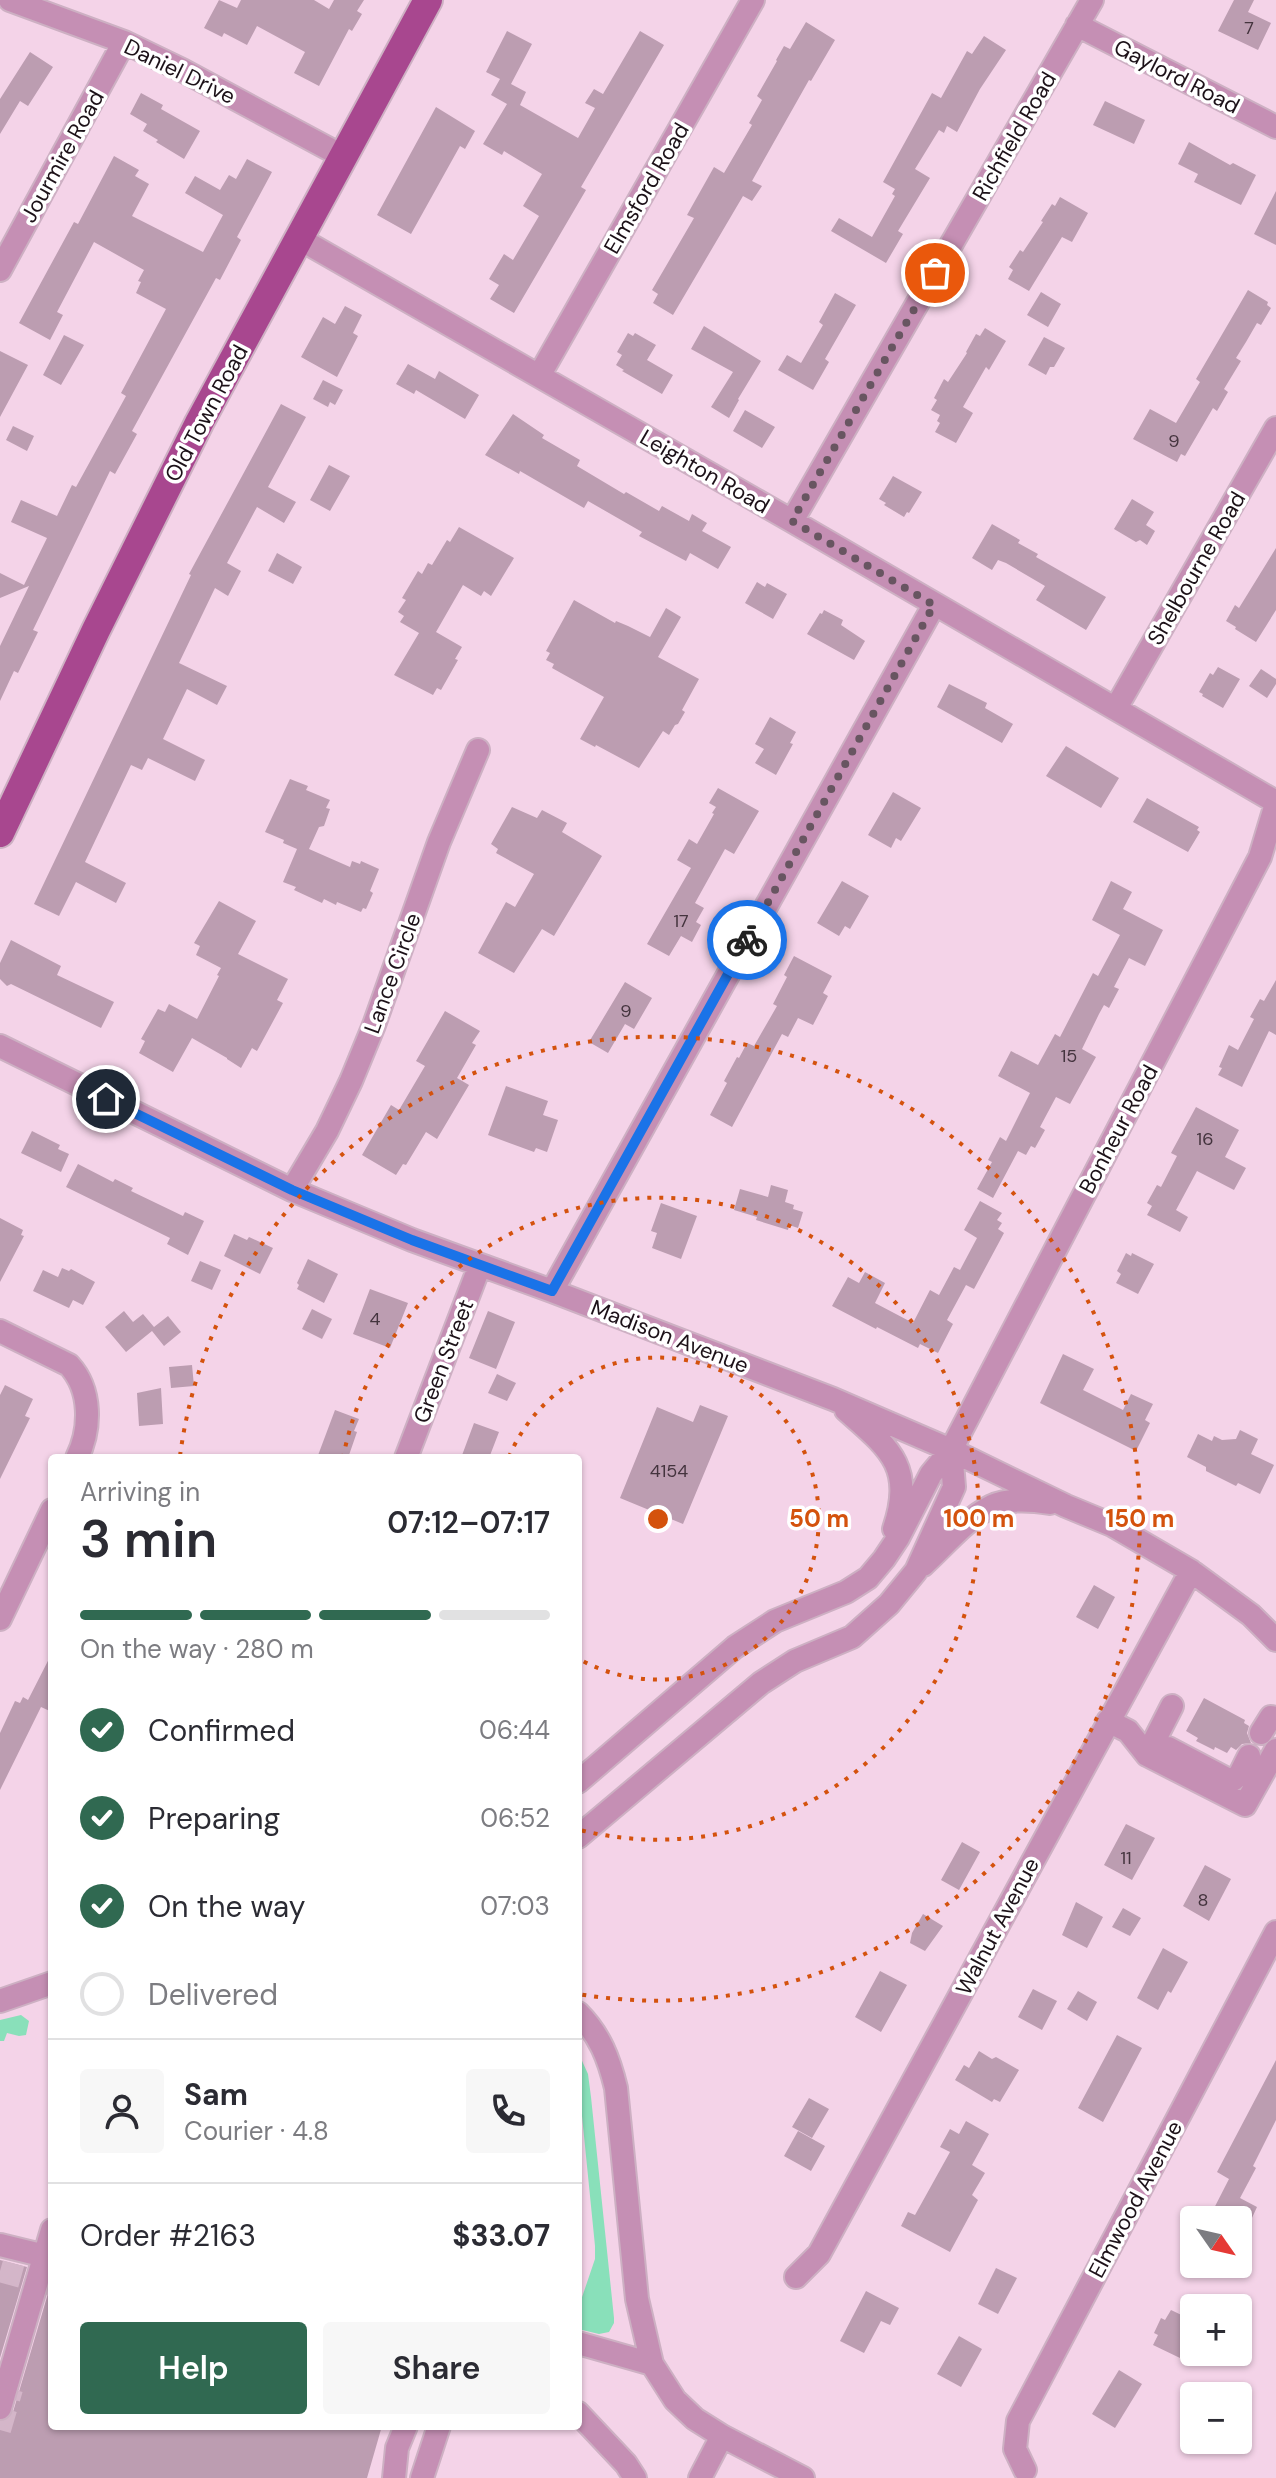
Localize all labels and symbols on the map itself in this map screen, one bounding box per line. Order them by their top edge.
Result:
house number: 7 [1244,16,1254,40]
street label: Daniel Drive [119,32,240,111]
street label: Gaylord Road [1109,32,1244,120]
street label: Richfield Road [966,67,1063,206]
street label: Jourmire Road [14,85,111,228]
street label: Elmsford Road [597,117,696,259]
pin [901,239,969,307]
street label: Old Town Road [158,340,255,487]
street label: Leighton Road [635,423,775,520]
house number: 9 [1168,429,1180,453]
street label: Shelbourne Road [1141,486,1252,650]
courier [707,900,787,980]
street label: Lance Circle [357,909,428,1037]
house number: 17 [673,909,689,933]
house number: 9 [620,999,632,1023]
house number: 15 [1061,1044,1077,1068]
street label: Bonheur Road [1072,1060,1165,1199]
pin [72,1065,140,1133]
house number: 16 [1197,1127,1213,1151]
street label: Madison Avenue [587,1293,753,1380]
street label: Green Street [407,1295,480,1427]
house number: 4 [370,1307,381,1331]
house number: 4154 [650,1459,688,1483]
text: 50 m [789,1503,849,1534]
text: 100 m [944,1503,1014,1534]
text: 150 m [1106,1503,1174,1534]
centre of rings [644,1505,672,1533]
house number: 11 [1120,1846,1132,1870]
street label: Walnut Avenue [949,1853,1046,2000]
house number: 8 [1198,1888,1208,1912]
street label: Elmwood Avenue [1082,2116,1189,2283]
north arrow [1180,2206,1252,2278]

